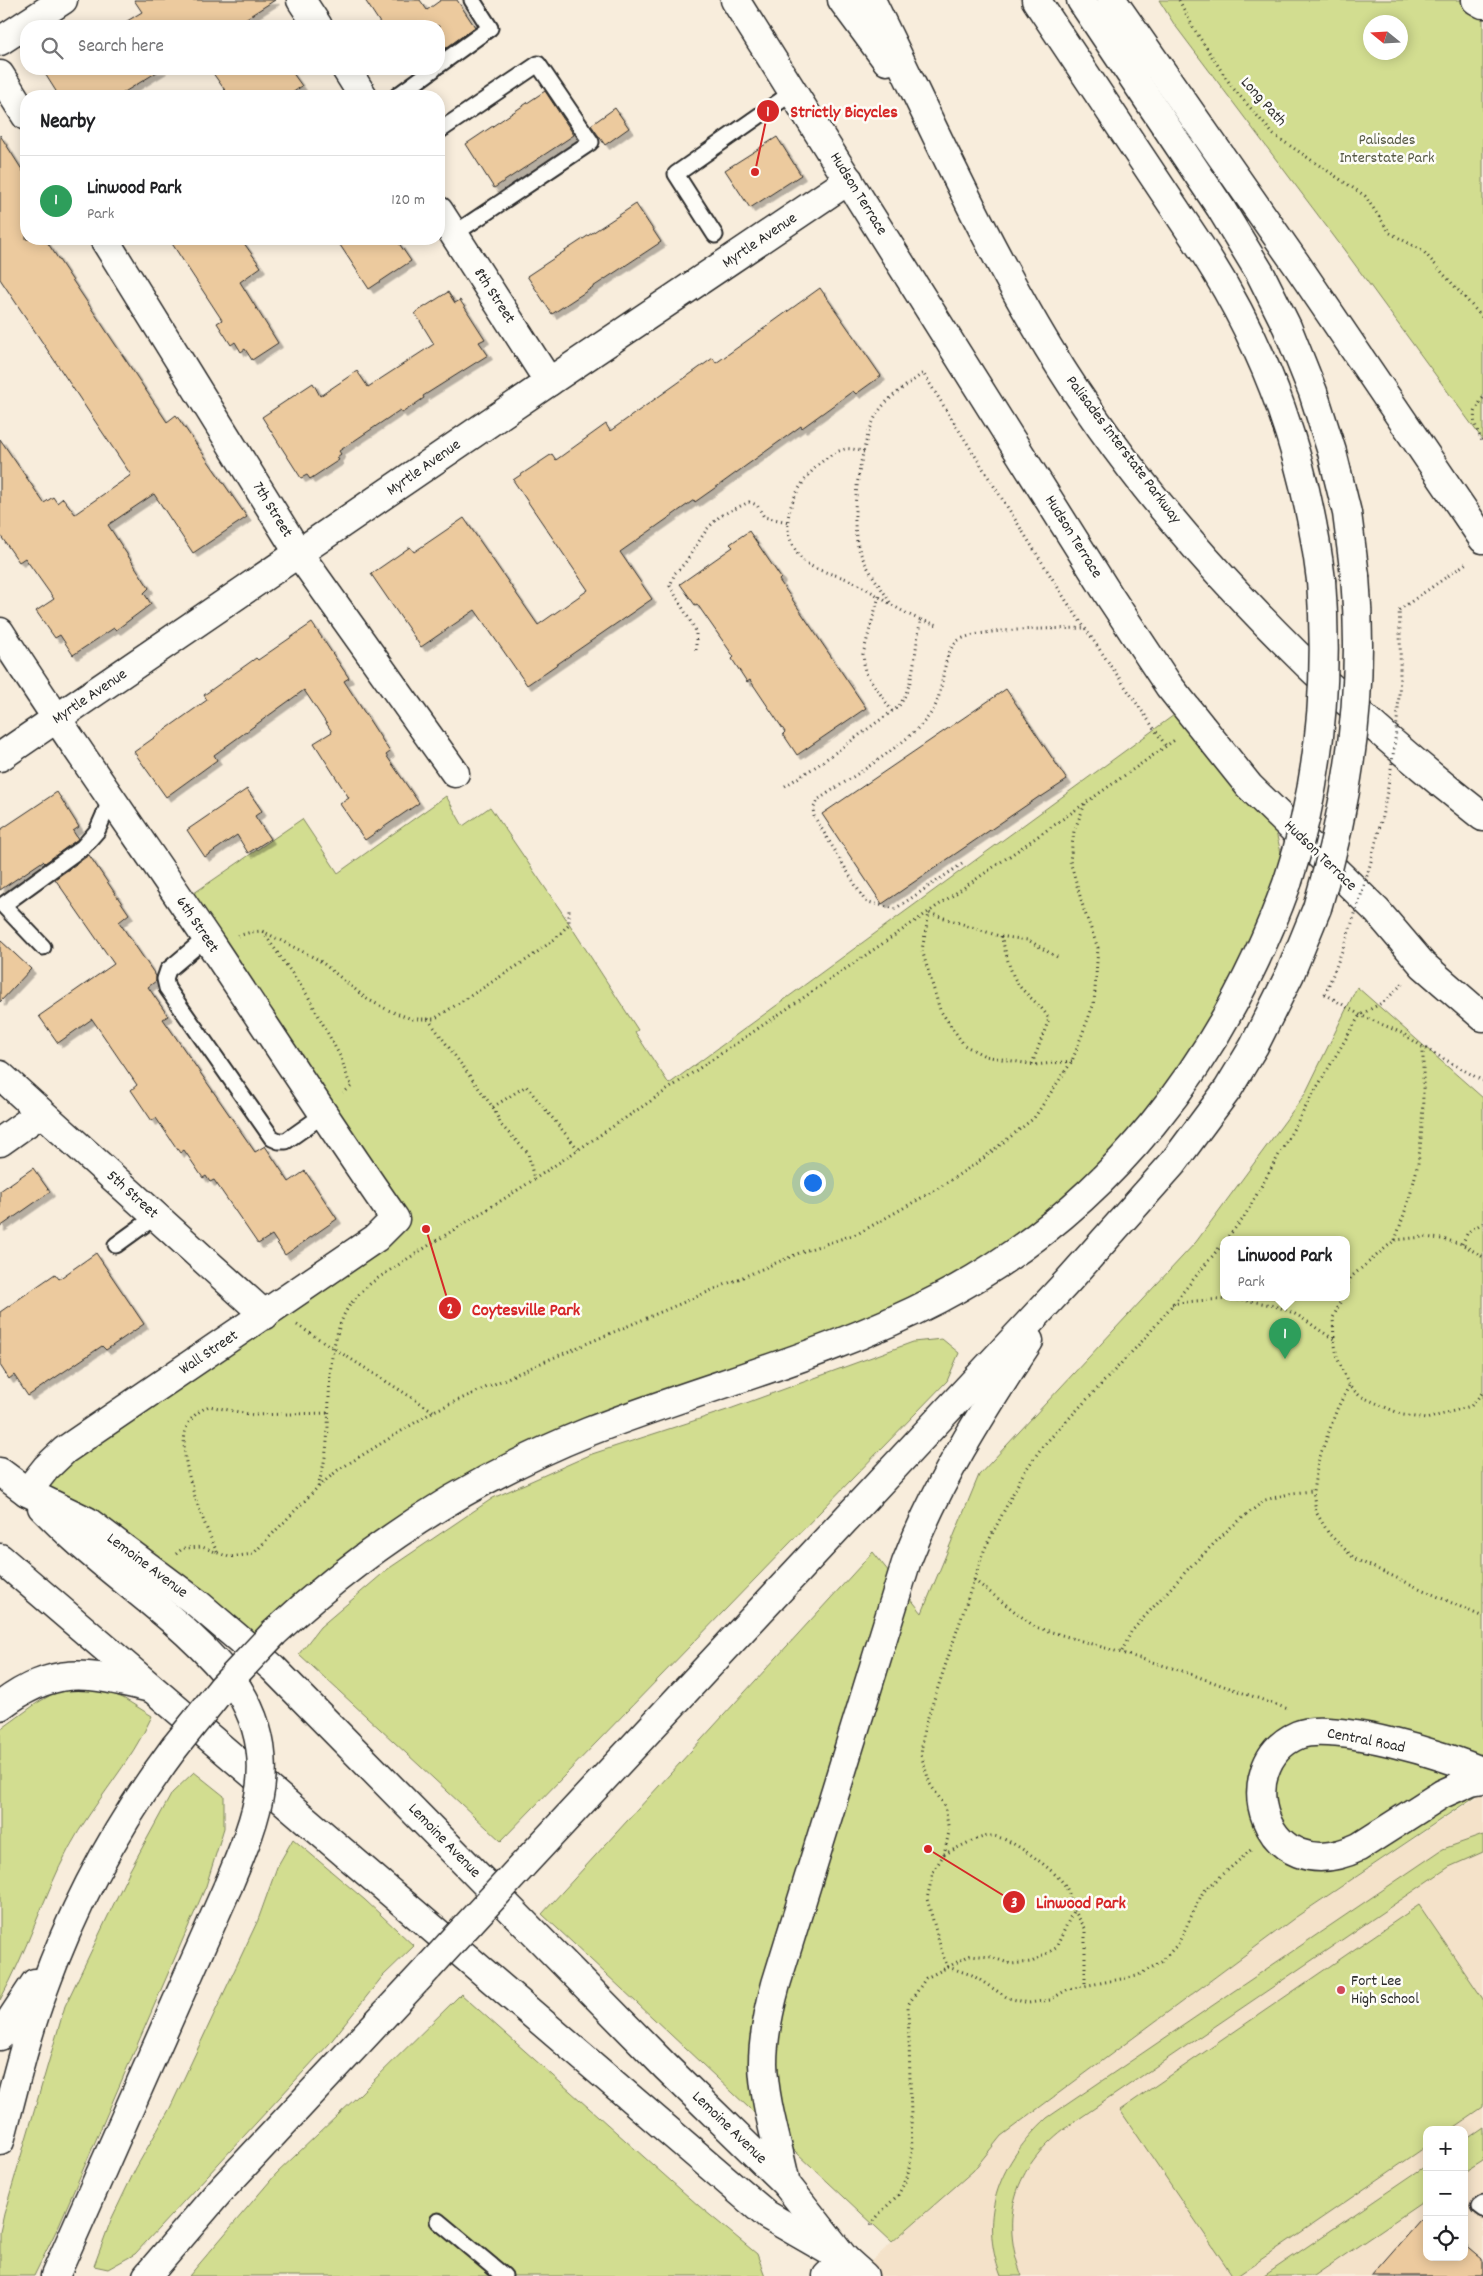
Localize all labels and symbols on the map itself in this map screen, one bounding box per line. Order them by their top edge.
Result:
north arrow [1363,15,1408,60]
street label: Long Path [1234,72,1292,132]
callout: Strictly Bicycles [755,95,908,128]
text: Strictly Bicycles [790,101,898,126]
text: 1 [766,102,770,124]
park label: Palisades Interstate Park [1339,129,1435,170]
street label: Hudson Terrace [823,148,893,240]
street label: Myrtle Avenue [718,207,802,275]
street label: 8th Street [467,264,521,328]
street label: Palisades Interstate Parkway [1060,371,1187,529]
street label: Myrtle Avenue [382,434,466,502]
street label: 7th Street [246,478,298,542]
street label: Hudson Terrace [1038,491,1108,583]
street label: Myrtle Avenue [48,663,132,731]
street label: Hudson Terrace [1278,815,1362,897]
street label: 6th Street [170,892,224,958]
street label: 5th Street [101,1165,163,1225]
your location [800,1170,826,1196]
callout: Coytesville Park [437,1292,590,1325]
text: 2 [447,1299,453,1321]
text: Coytesville Park [472,1299,581,1324]
pin: 1 [1269,1318,1301,1359]
street label: Wall Street [175,1325,243,1381]
street label: Lemoine Avenue [102,1528,192,1604]
street label: Central Road [1325,1722,1407,1760]
street label: Lemoine Avenue [402,1798,486,1884]
callout: Linwood Park [1001,1885,1136,1918]
text: Linwood Park [1036,1892,1127,1917]
text: 3 [1011,1893,1018,1915]
place label: Fort Lee High School [1351,1970,1419,2011]
marker: Fort Lee High School [1335,1984,1347,1996]
street label: Lemoine Avenue [686,2086,772,2170]

